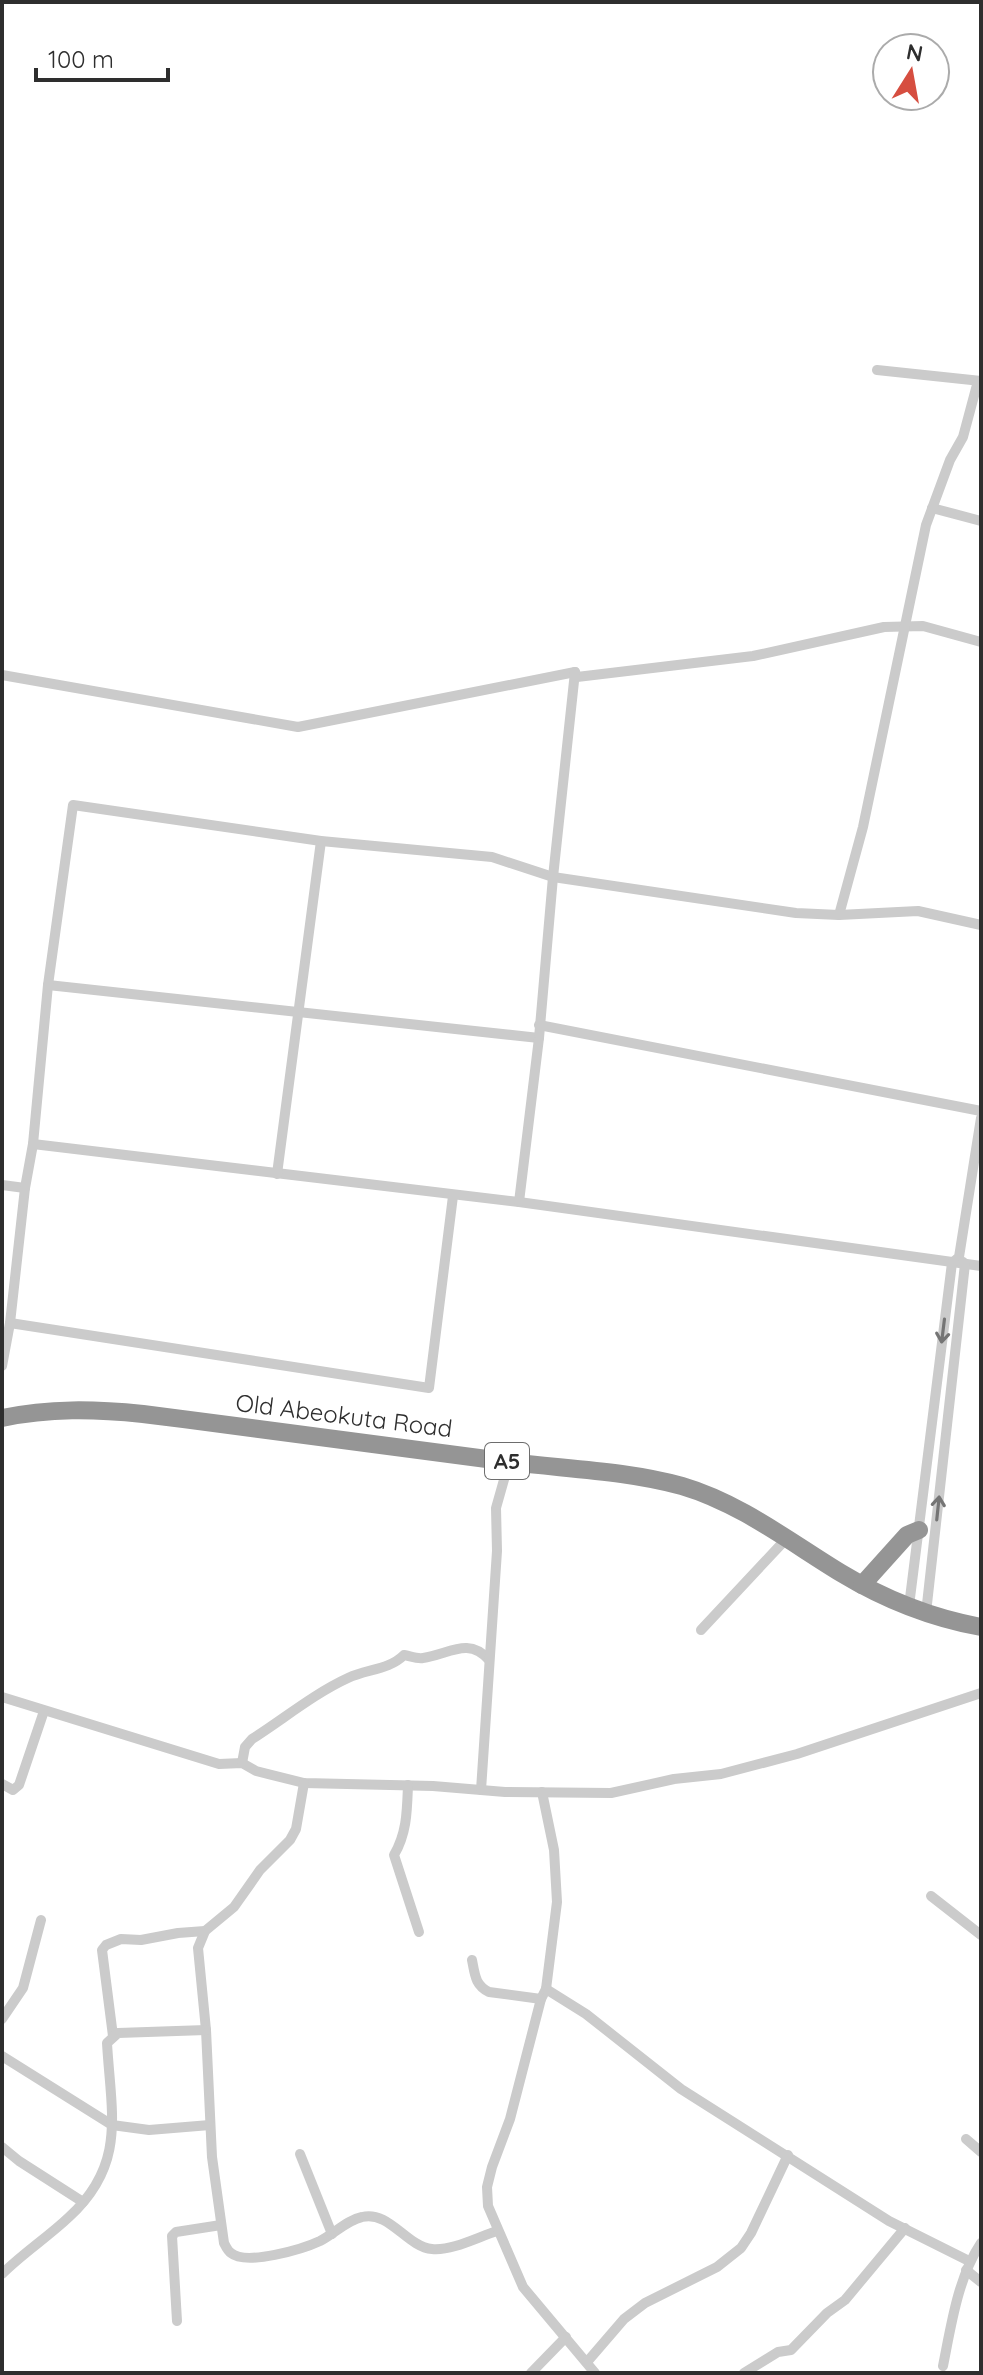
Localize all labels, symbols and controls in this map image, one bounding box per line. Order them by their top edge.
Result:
scale bar [36,32,168,82]
north arrow [871,32,951,112]
text: N [904,37,925,68]
text: 100 m [48,44,114,74]
one-way arrow [936,1317,951,1344]
street label: Old Abeokuta Road [234,1387,454,1443]
road number: A5 [485,1443,529,1479]
one-way arrow [931,1495,946,1522]

